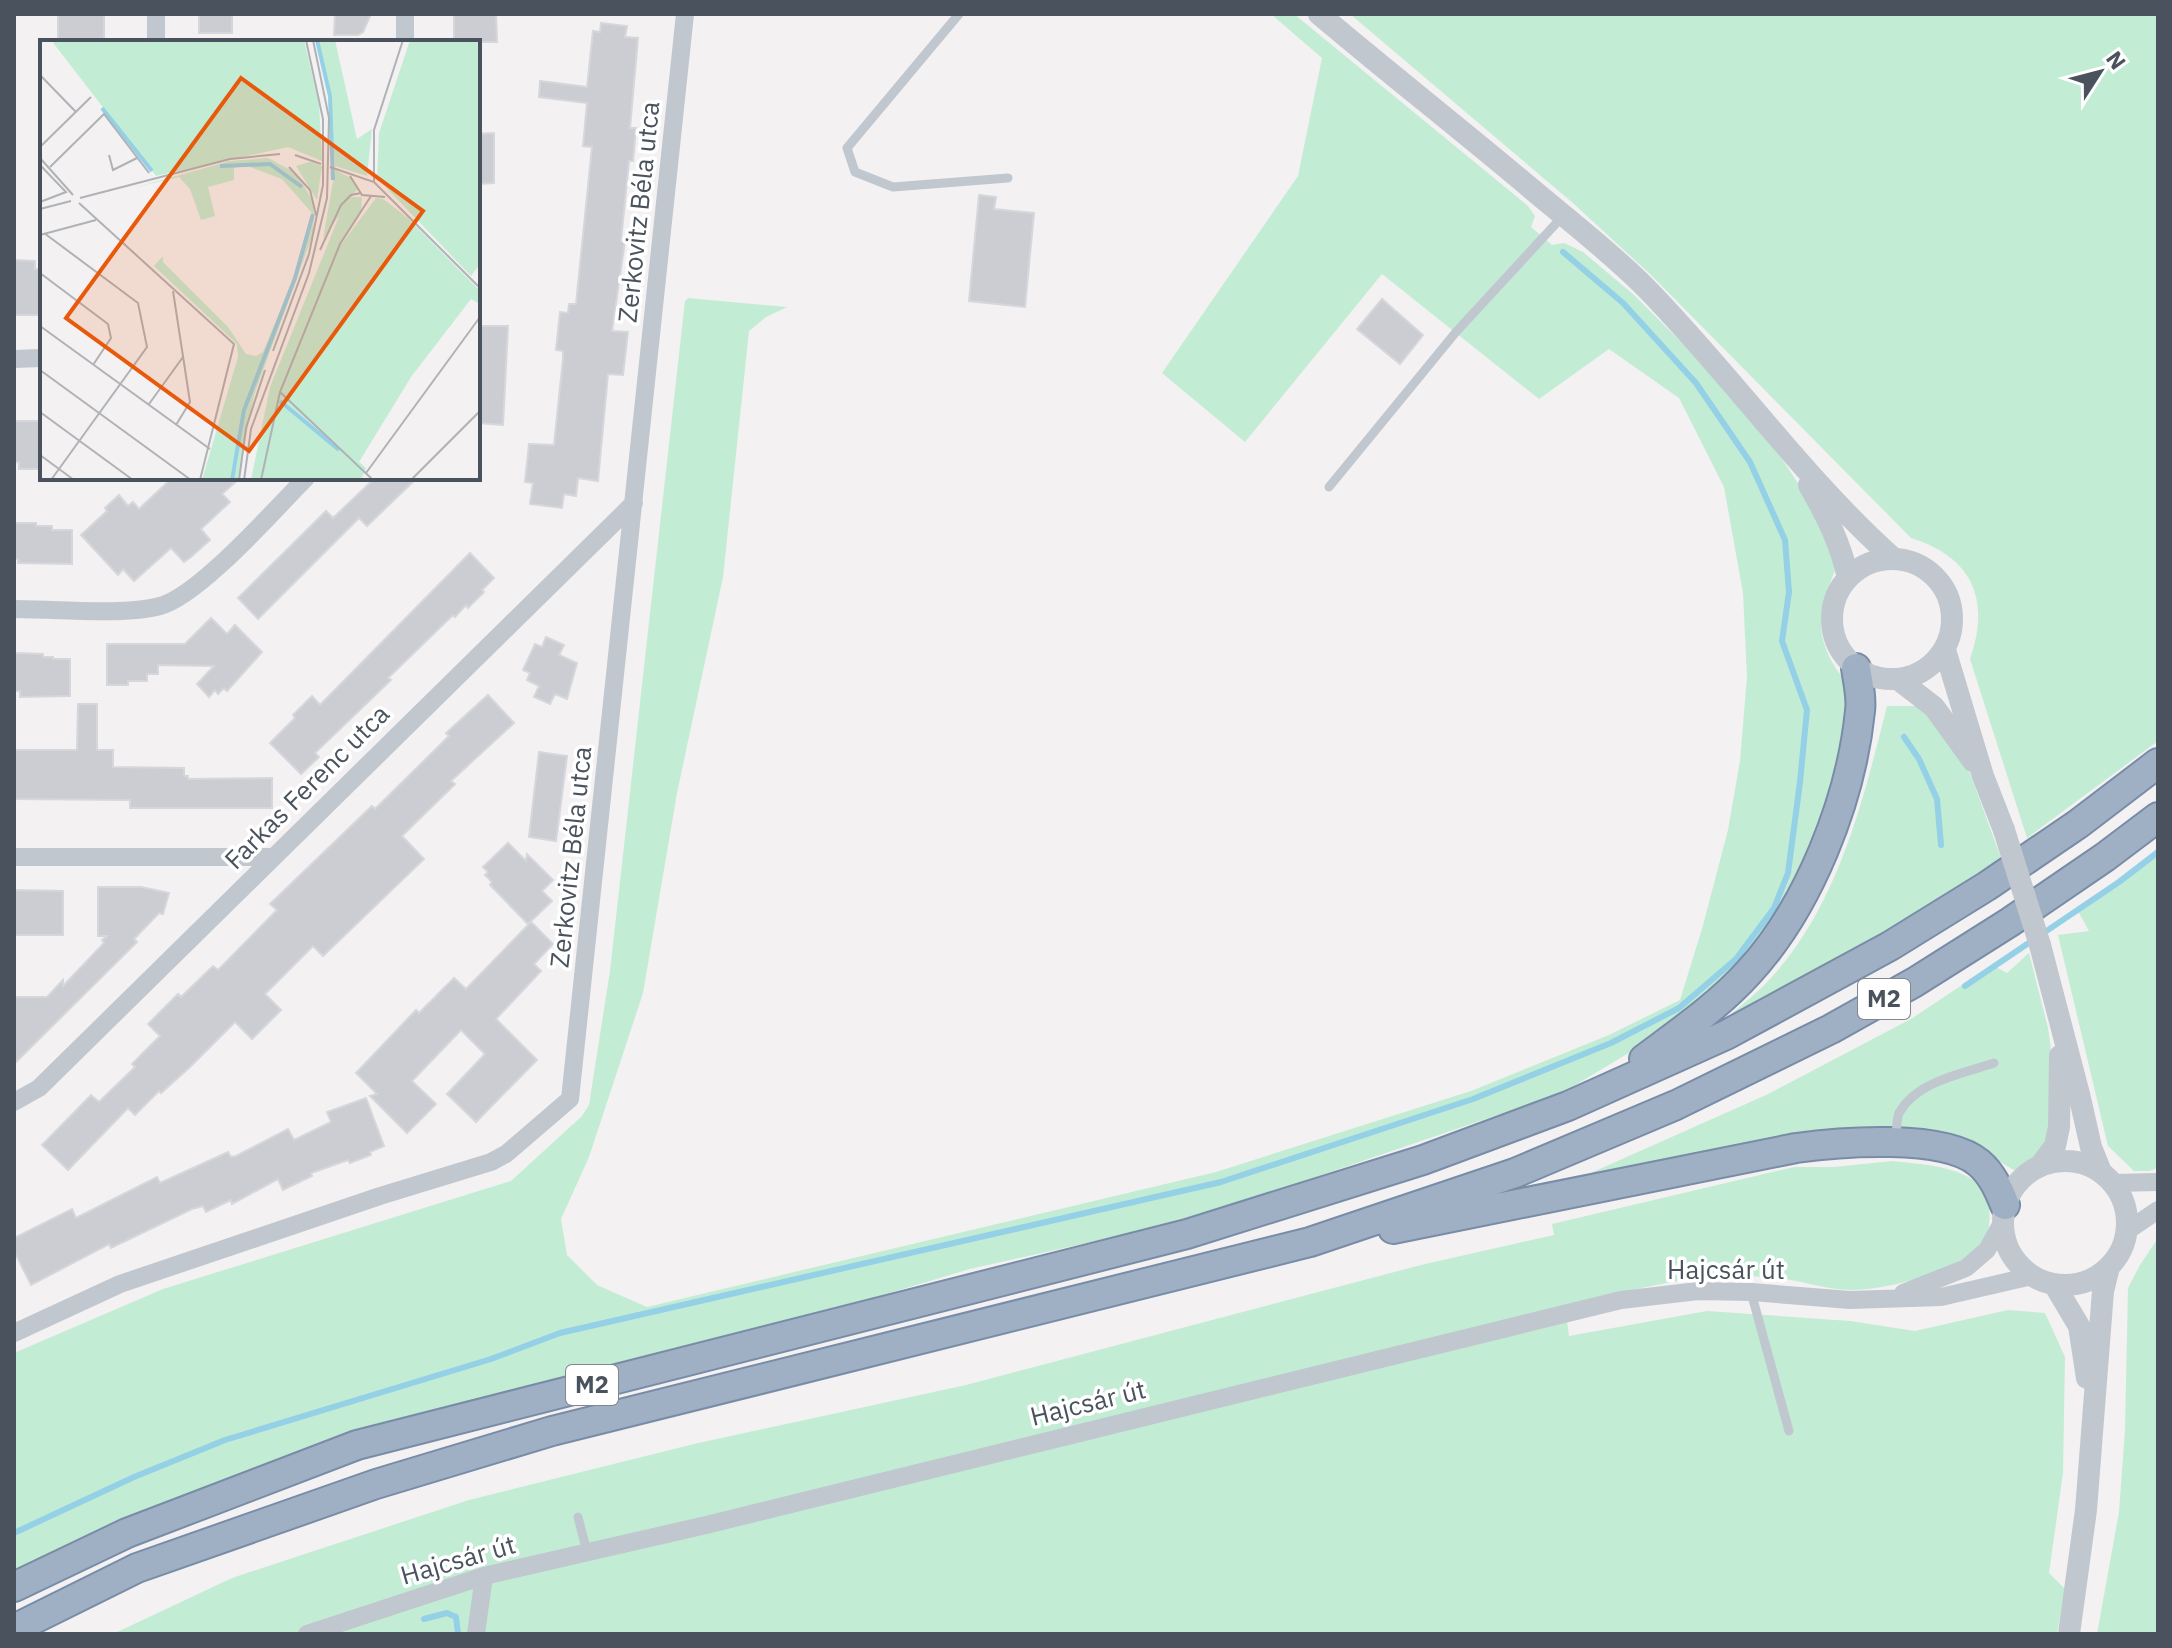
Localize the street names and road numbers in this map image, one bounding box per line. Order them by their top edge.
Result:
street label: Zerkovitz Béla utca [609,100,667,324]
street label: Farkas Ferenc utca [217,697,396,876]
street label: Zerkovitz Béla utca [541,745,599,969]
road number: M2 [1858,979,1910,1019]
street label: Hajcsár út [1667,1252,1785,1286]
road number: M2 [566,1365,618,1405]
street label: Hajcsár út [1026,1371,1149,1433]
street label: Hajcsár út [396,1526,519,1592]

